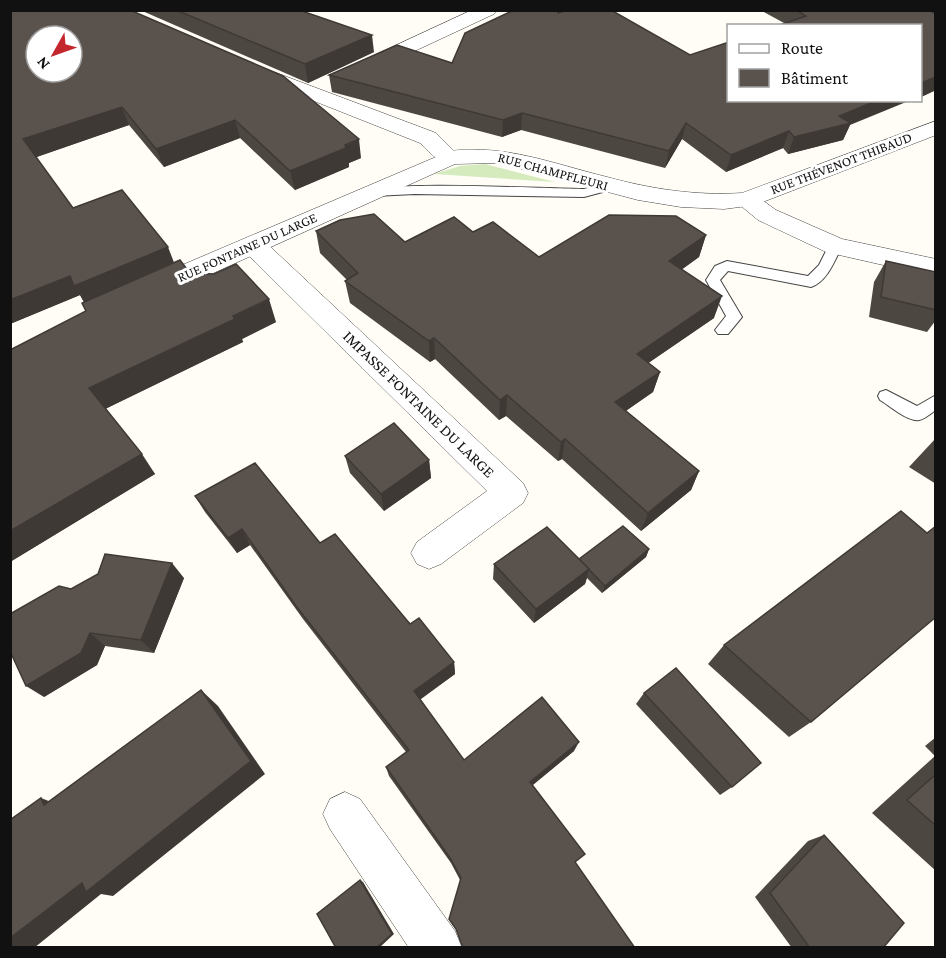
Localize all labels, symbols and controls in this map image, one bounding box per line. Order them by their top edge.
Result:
north arrow [24,24,84,84]
legend [727,24,922,102]
text: Route [781,38,823,58]
text: N [33,54,53,73]
text: Bâtiment [781,68,849,88]
street label: RUE THÉVENOT THIBAUD [768,129,914,197]
street label: RUE CHAMPFLEURI [496,149,610,193]
street label: RUE FONTAINE DU LARGE [175,209,320,285]
street label: IMPASSE FONTAINE DU LARGE [340,327,498,481]

